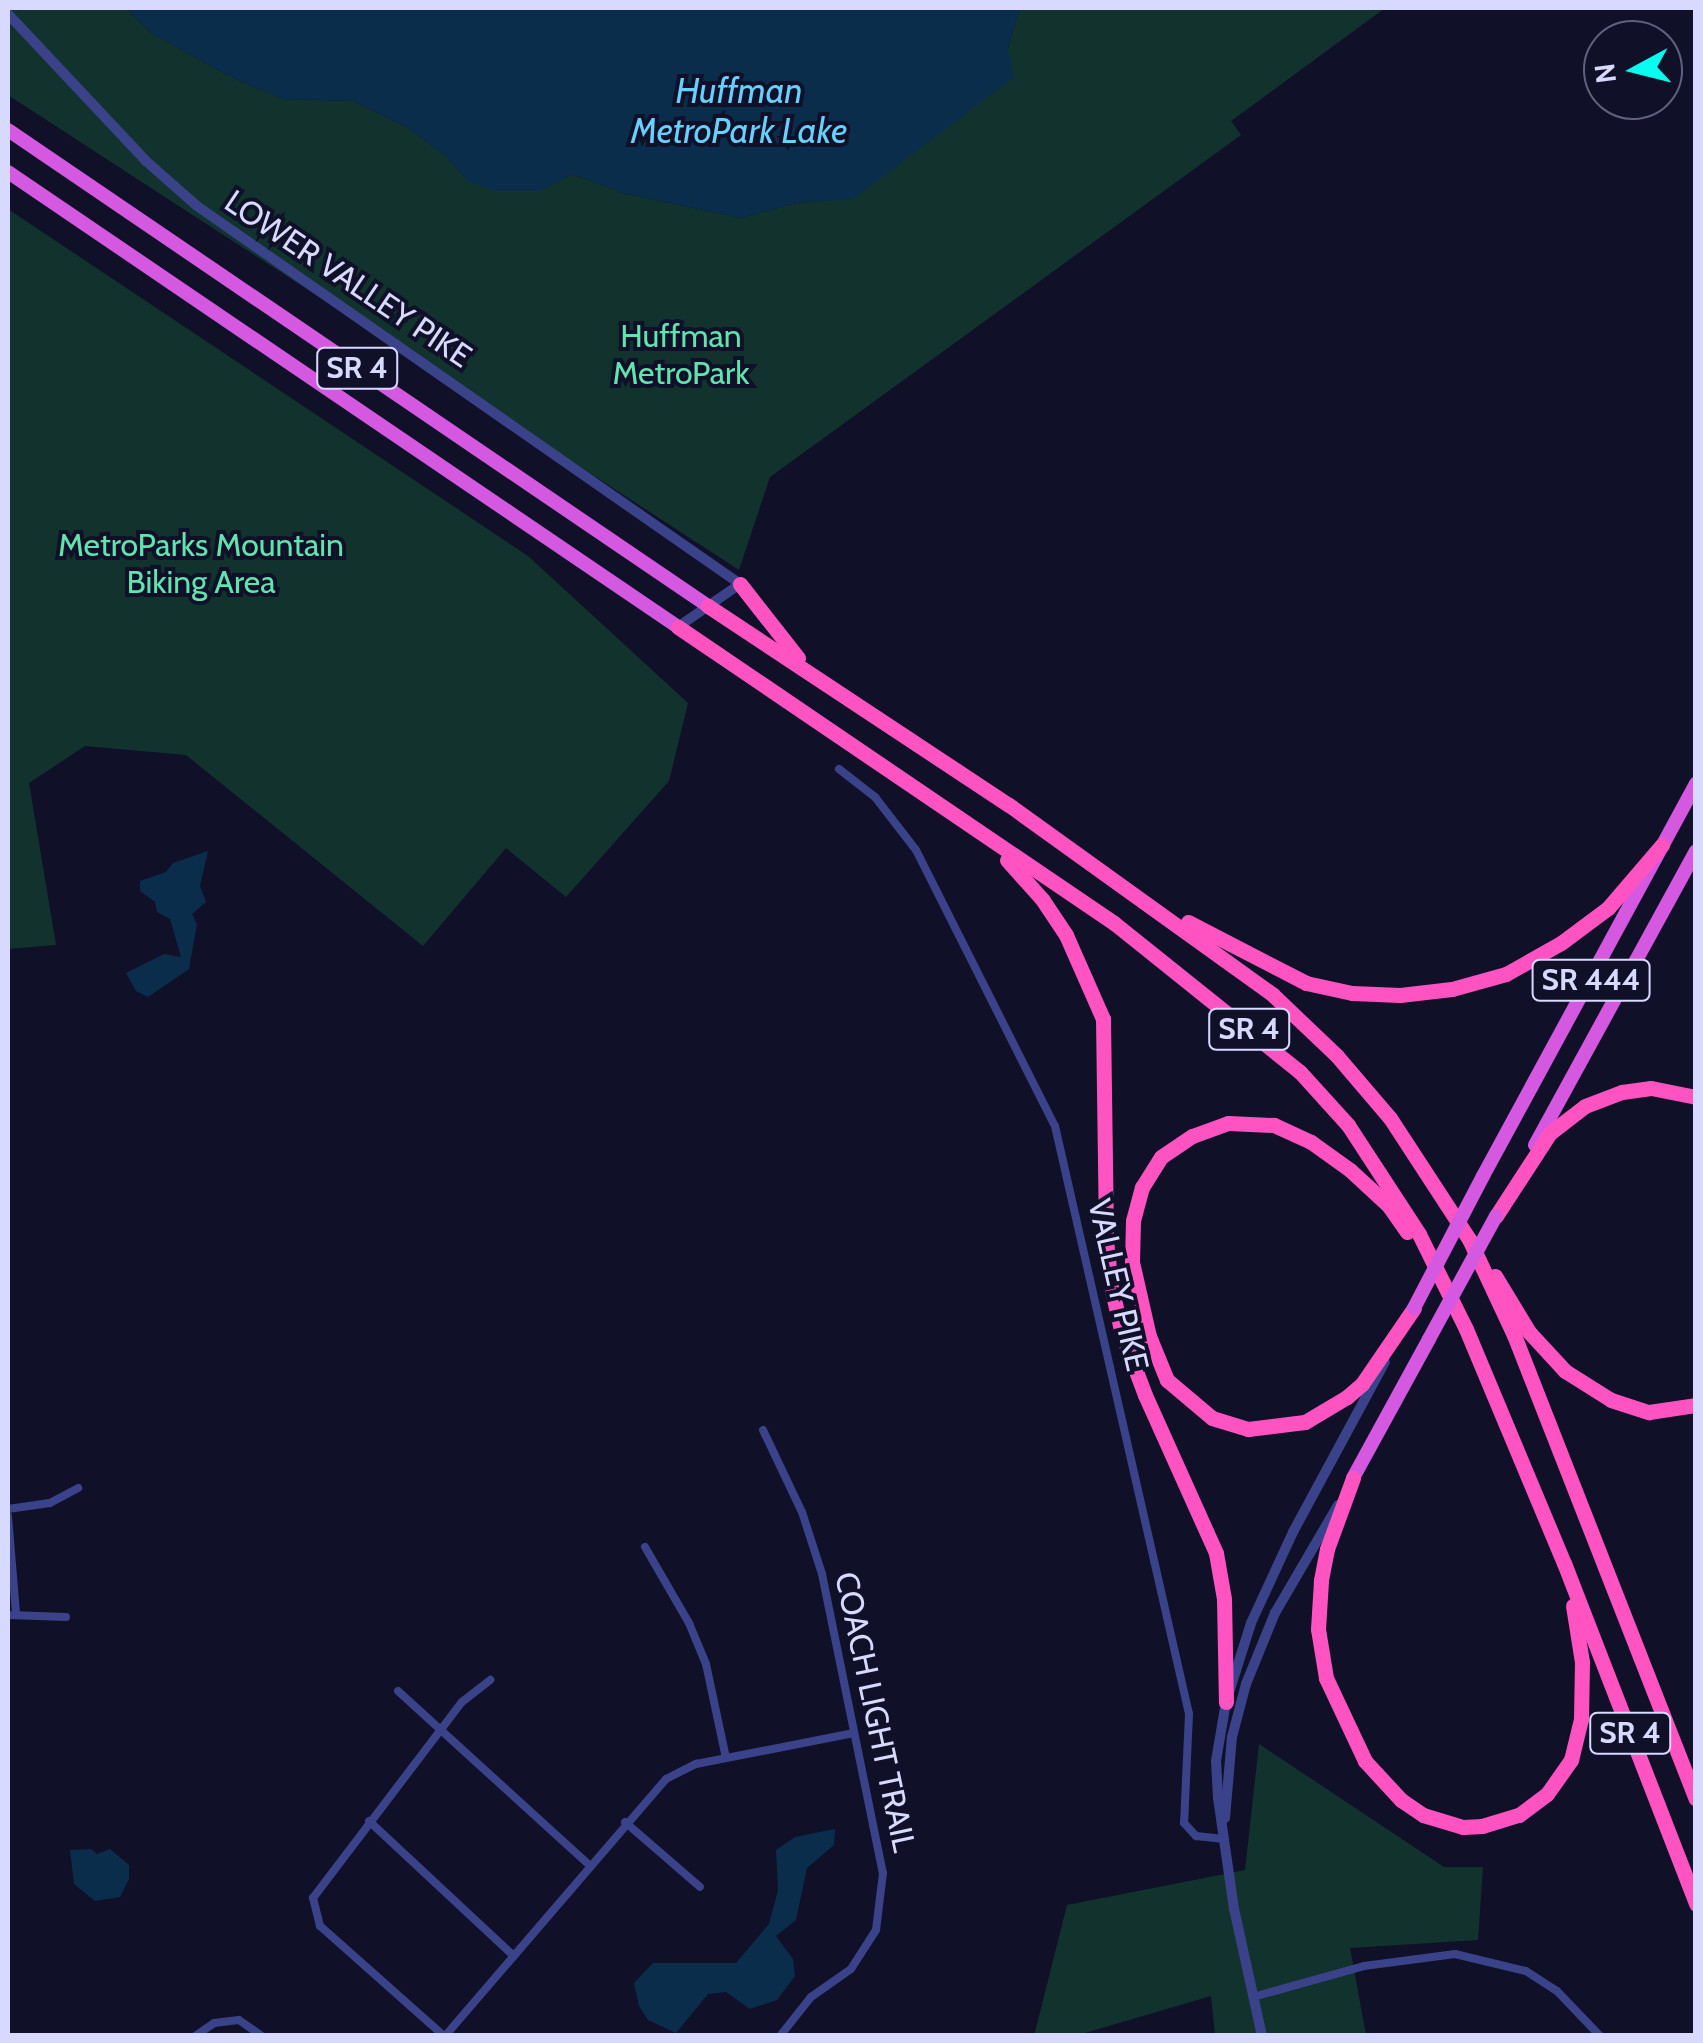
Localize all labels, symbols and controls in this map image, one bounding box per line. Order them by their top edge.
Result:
north arrow [1583,20,1683,120]
text: N [1587,62,1623,85]
water label: Huffman MetroPark Lake [631,70,847,152]
street label: LOWER VALLEY PIKE [217,182,479,376]
park label: Huffman MetroPark [612,318,750,393]
road number: SR 4 [314,343,400,393]
park label: MetroParks Mountain Biking Area [58,527,344,602]
road number: SR 444 [1531,955,1651,1005]
road number: SR 4 [1206,1004,1292,1054]
street label: VALLEY PIKE [1080,1195,1156,1375]
street label: COACH LIGHT TRAIL [827,1569,923,1855]
road number: SR 4 [1588,1708,1672,1758]

